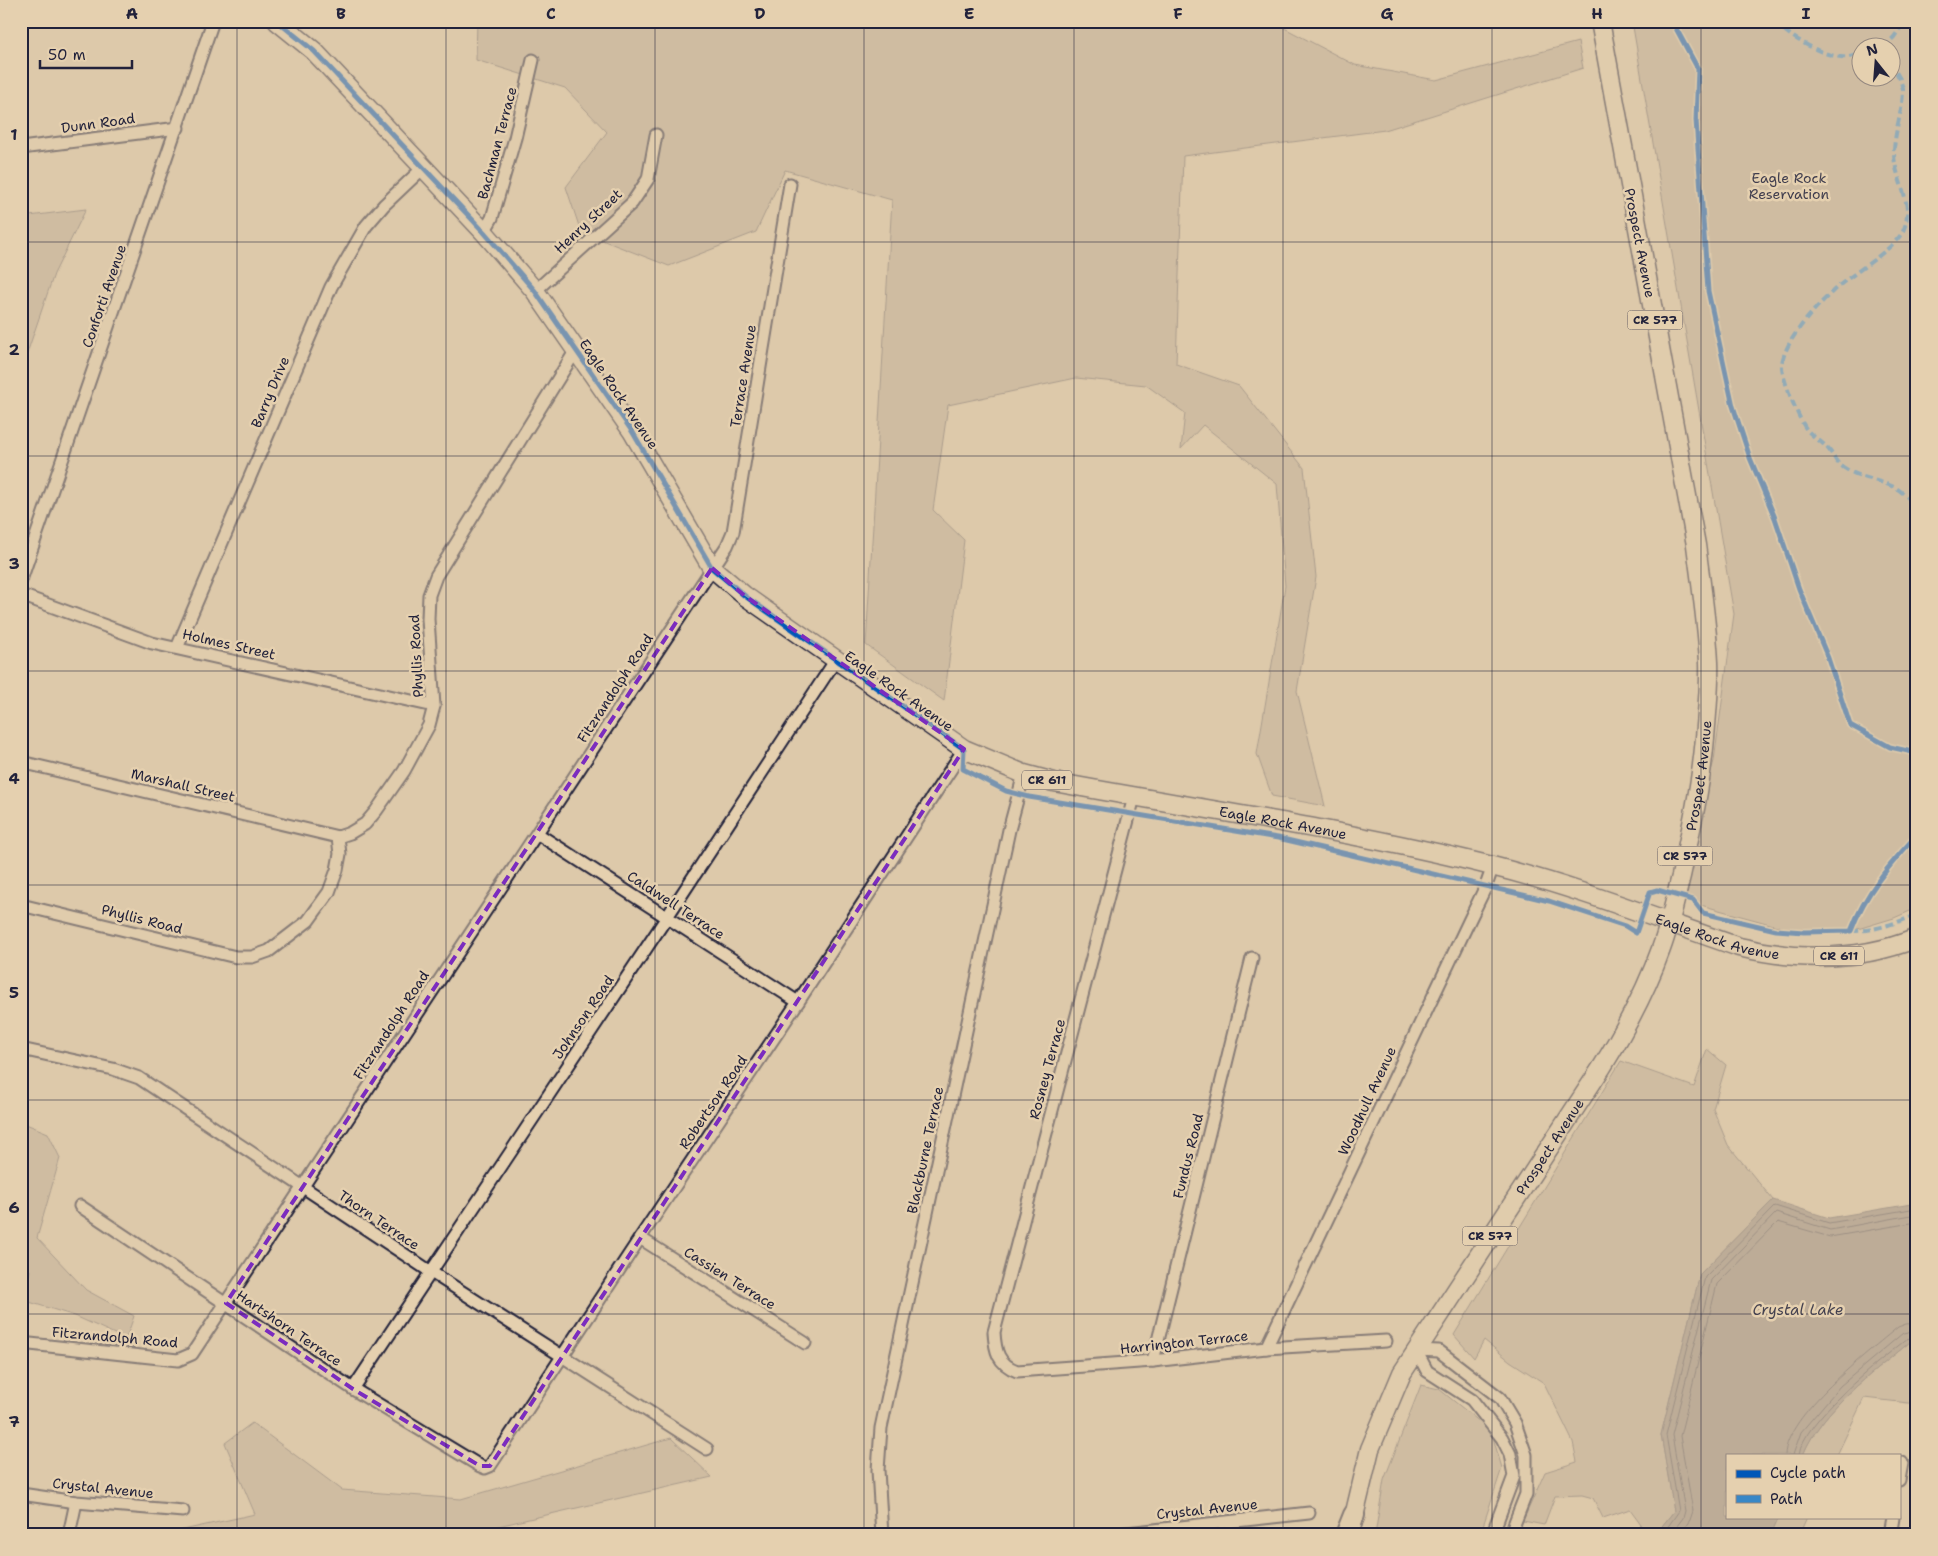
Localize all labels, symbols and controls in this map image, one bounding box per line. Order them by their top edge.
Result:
text: A [126,3,138,24]
text: B [336,3,346,24]
text: C [546,3,556,24]
text: D [754,3,766,24]
text: E [964,3,974,24]
text: F [1173,3,1183,24]
text: G [1381,3,1394,24]
text: H [1591,3,1603,24]
text: I [1802,3,1811,24]
scale bar [40,38,132,70]
north arrow [1850,38,1900,88]
text: N [1864,39,1880,60]
text: 50 m [48,45,86,65]
street label: Bachman Terrace [473,85,521,201]
street label: Dunn Road [60,109,136,137]
text: 1 [10,124,18,145]
park label: Eagle Rock Reservation [1749,169,1830,203]
street label: Henry Street [550,185,626,257]
street label: Prospect Avenue [1621,187,1659,299]
street label: Conforti Avenue [78,242,130,350]
road number: CR 577 [1628,310,1682,330]
street label: Terrace Avenue [726,323,760,429]
street label: Eagle Rock Avenue [575,335,663,453]
text: 2 [8,339,20,360]
street label: Barry Drive [247,353,293,431]
text: 3 [8,553,20,574]
street label: Phyllis Road [405,614,427,698]
street label: Holmes Street [181,625,277,663]
street label: Fitzrandolph Road [573,630,657,746]
street label: Eagle Rock Avenue [841,647,957,735]
street label: Prospect Avenue [1682,720,1715,833]
street label: Marshall Street [129,764,237,806]
text: 4 [8,768,20,789]
road number: CR 611 [1022,770,1072,790]
street label: Eagle Rock Avenue [1218,802,1348,843]
road number: CR 577 [1658,846,1712,866]
street label: Caldwell Terrace [624,867,728,943]
street label: Phyllis Road [99,900,185,938]
street label: Eagle Rock Avenue [1653,909,1781,963]
road number: CR 611 [1814,946,1864,966]
street label: Fitzrandolph Road [349,967,433,1083]
street label: Johnson Road [548,972,618,1062]
text: 5 [9,982,19,1003]
street label: Rosney Terrace [1025,1017,1069,1121]
street label: Woodhull Avenue [1334,1044,1400,1158]
street label: Robertson Road [675,1051,751,1152]
street label: Blackburne Terrace [903,1085,947,1215]
street label: Prospect Avenue [1512,1095,1588,1198]
street label: Fundus Road [1169,1111,1207,1201]
street label: Thorn Terrace [335,1186,423,1254]
text: 6 [8,1197,20,1218]
road number: CR 577 [1462,1226,1518,1246]
street label: Cassien Terrace [681,1243,779,1314]
street label: Hartshorn Terrace [233,1286,345,1370]
water label: Crystal Lake [1752,1300,1844,1320]
street label: Fitzrandolph Road [51,1323,179,1351]
street label: Harrington Terrace [1119,1326,1249,1358]
text: 7 [8,1411,20,1432]
legend [1726,1454,1900,1518]
text: Cycle path [1770,1463,1846,1483]
street label: Crystal Avenue [52,1474,155,1502]
text: Path [1770,1489,1803,1509]
street label: Crystal Avenue [1156,1495,1259,1523]

